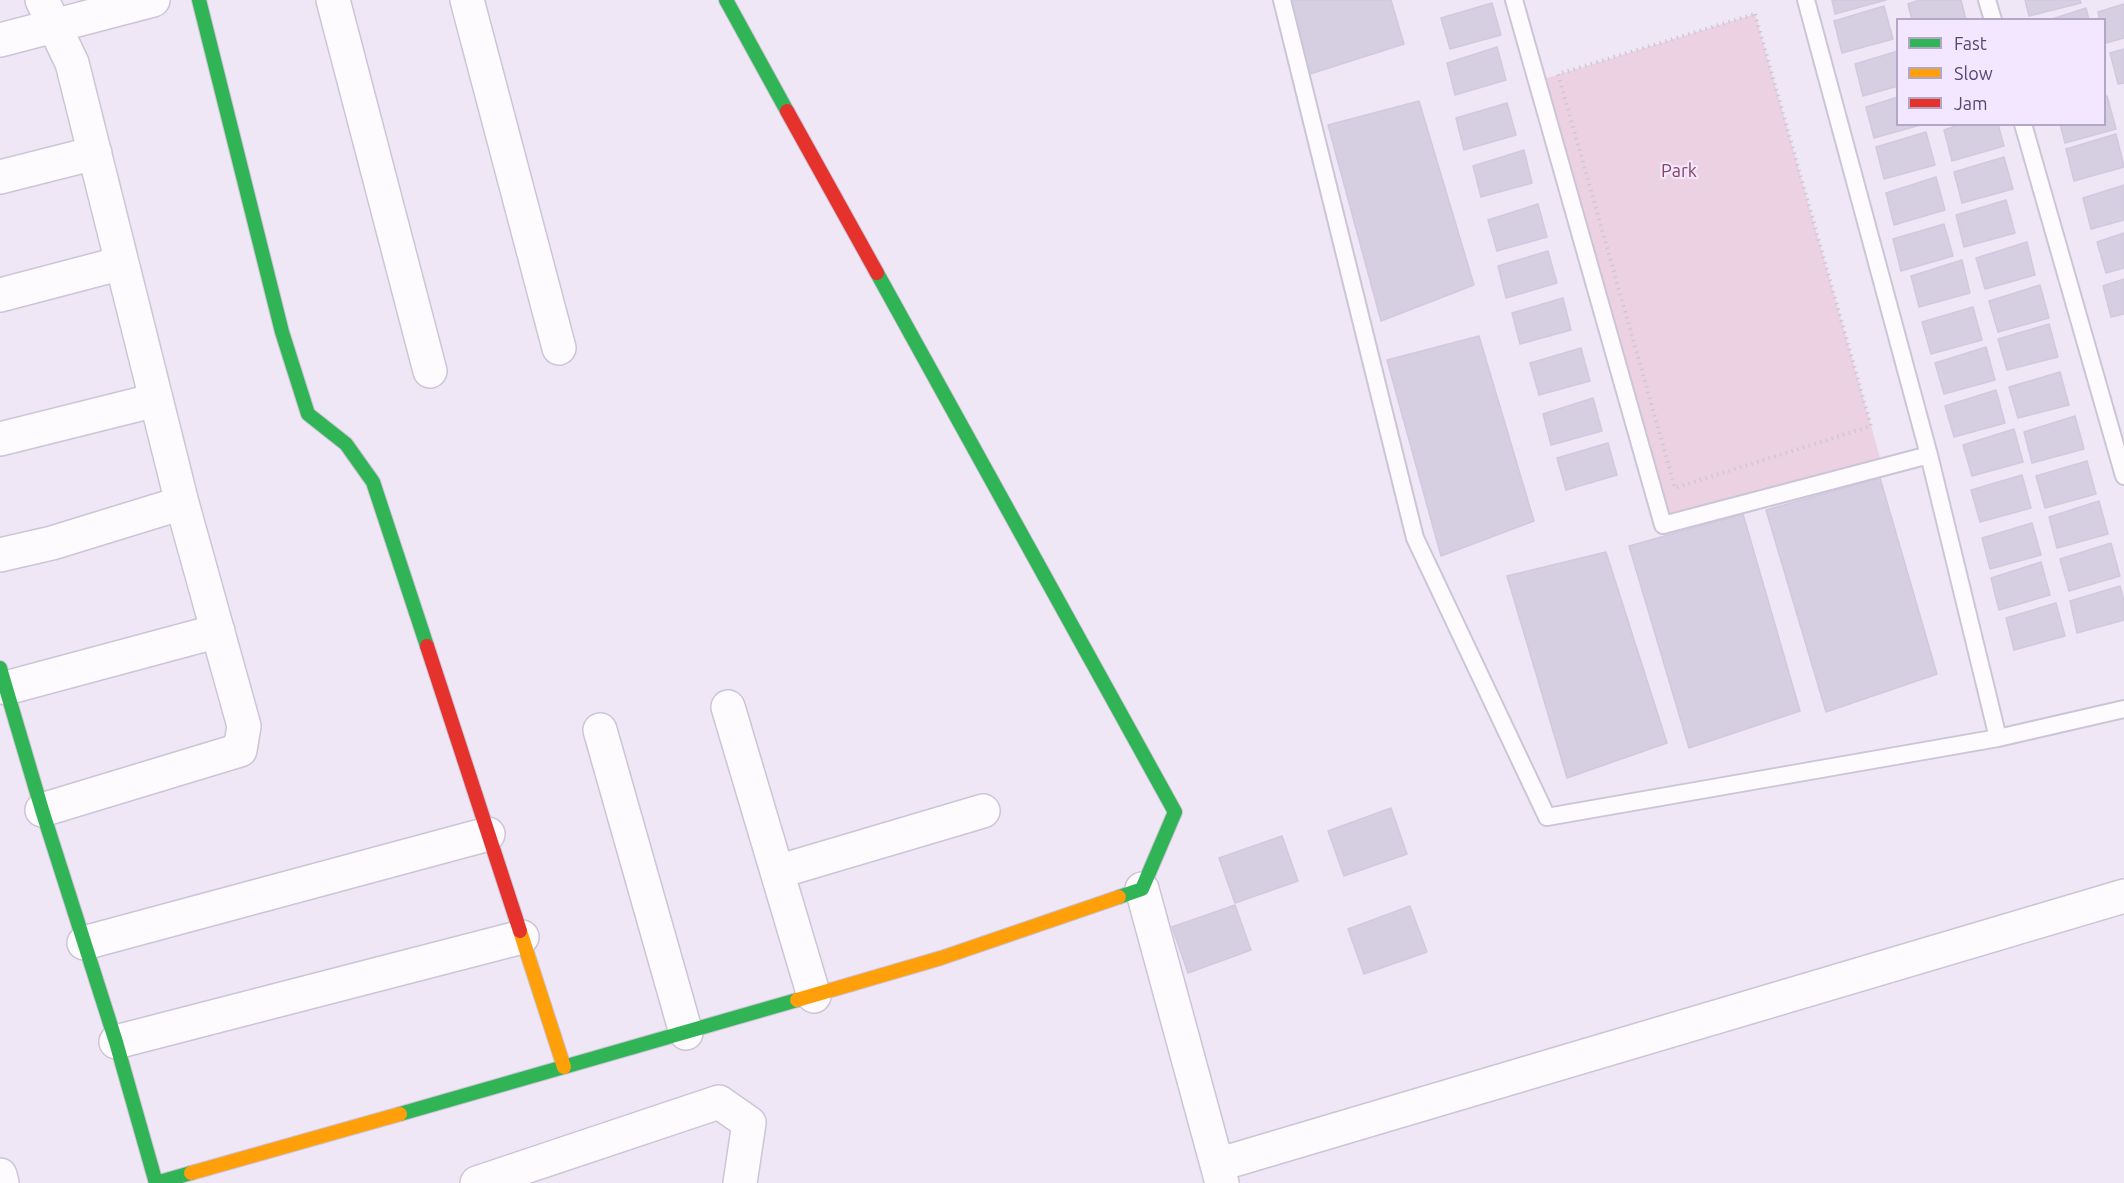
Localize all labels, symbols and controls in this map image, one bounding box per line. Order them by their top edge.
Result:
legend [1896,18,2106,126]
text: Fast [1954,33,1987,53]
text: Slow [1954,63,1993,83]
text: Jam [1954,93,1988,113]
park label: Park [1661,160,1697,182]

